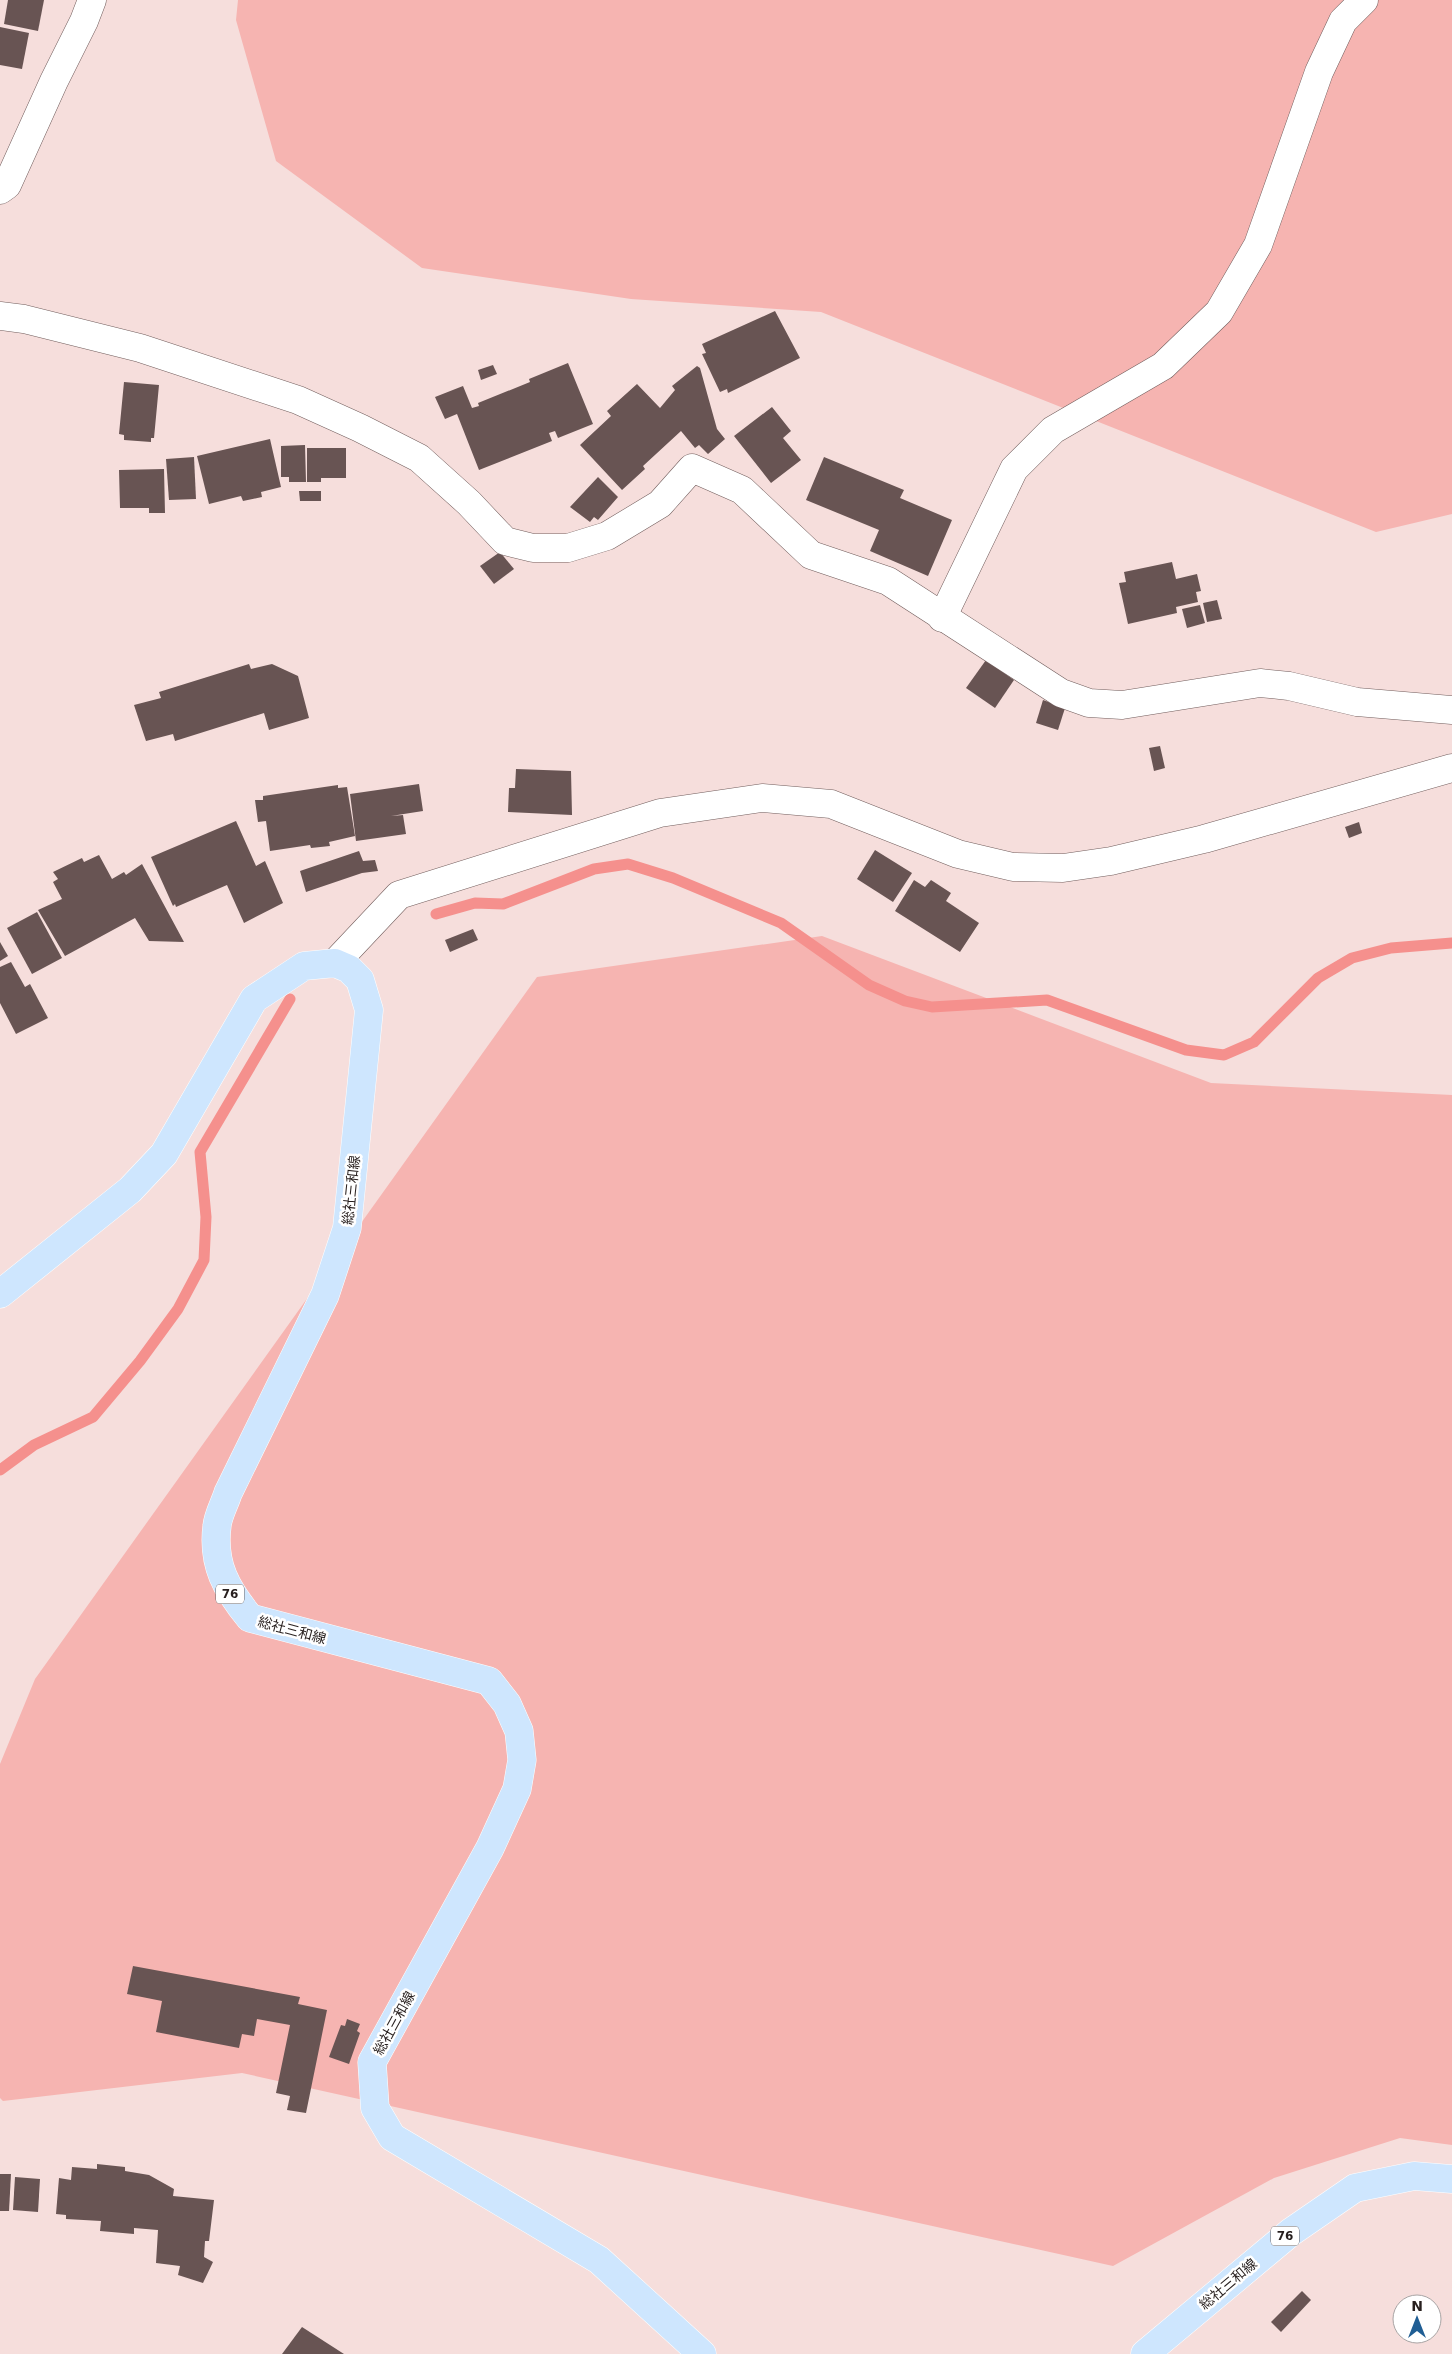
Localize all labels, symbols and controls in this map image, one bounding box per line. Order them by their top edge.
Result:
street label: 総社三和線 [339,1154,363,1226]
road number: 76 [216,1585,244,1604]
street label: 総社三和線 [256,1613,328,1647]
street label: 総社三和線 [370,1989,418,2057]
road number: 76 [1271,2226,1299,2246]
street label: 総社三和線 [1196,2255,1260,2313]
north arrow [1392,2294,1442,2344]
text: N [1411,2298,1423,2314]

